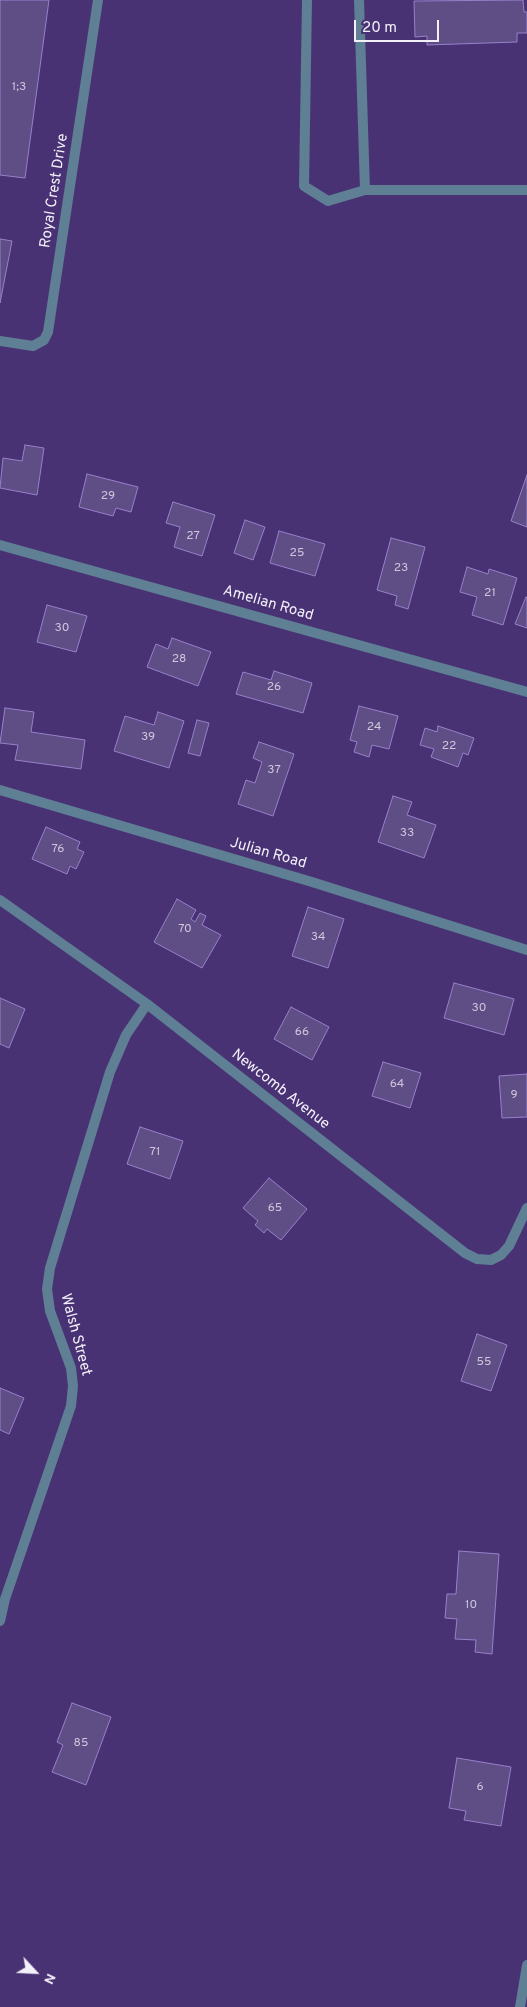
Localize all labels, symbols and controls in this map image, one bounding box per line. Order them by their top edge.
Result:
scale bar [357,10,442,42]
text: 20 m [362,19,397,38]
house number: 1;3 [12,81,26,95]
street label: Royal Crest Drive [37,133,73,249]
house number: 29 [101,490,115,504]
house number: 27 [186,530,200,544]
house number: 25 [290,547,304,561]
house number: 23 [394,562,408,576]
street label: Amelian Road [220,582,316,626]
house number: 21 [484,587,496,601]
house number: 30 [55,622,69,636]
house number: 28 [172,653,186,667]
house number: 26 [267,681,281,695]
house number: 24 [367,721,381,735]
house number: 39 [141,731,155,745]
house number: 22 [442,740,456,754]
house number: 37 [267,764,281,778]
house number: 33 [400,827,414,841]
street label: Julian Road [227,834,309,874]
house number: 76 [52,843,64,857]
house number: 70 [178,923,192,937]
house number: 34 [311,931,325,945]
house number: 30 [472,1002,486,1016]
house number: 66 [295,1026,309,1040]
street label: Newcomb Avenue [227,1046,333,1134]
house number: 64 [390,1078,404,1092]
house number: 9 [510,1089,518,1103]
house number: 71 [150,1146,160,1160]
house number: 65 [268,1202,282,1216]
street label: Walsh Street [55,1292,95,1378]
house number: 55 [477,1356,491,1370]
house number: 10 [465,1599,477,1613]
house number: 85 [74,1737,88,1751]
house number: 6 [476,1781,484,1795]
north arrow [10,1947,60,1997]
text: N [39,1970,59,1987]

